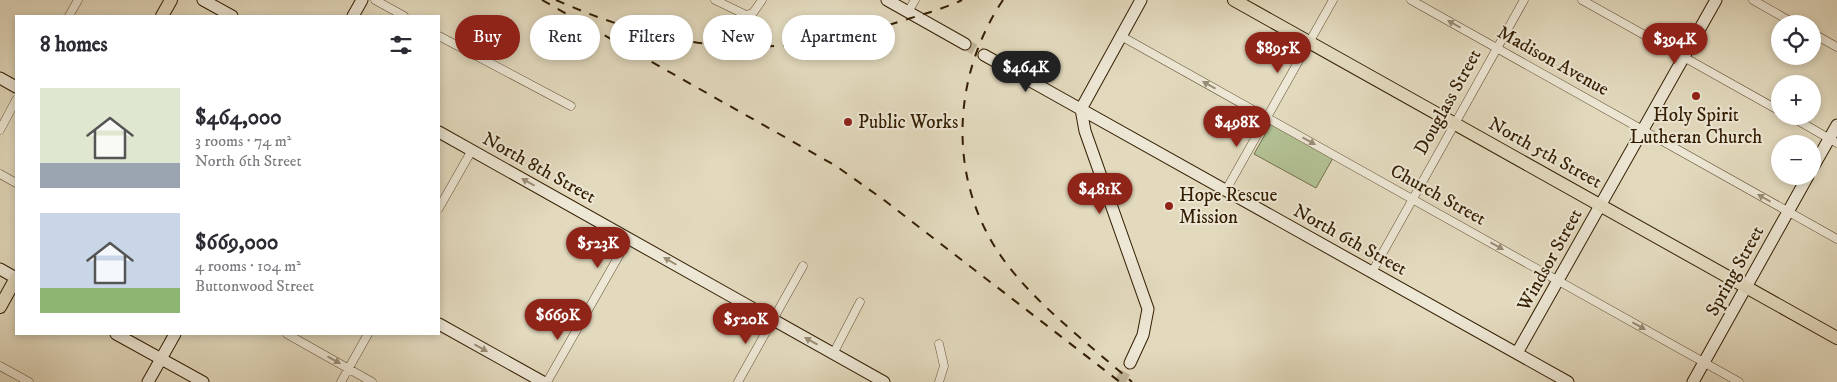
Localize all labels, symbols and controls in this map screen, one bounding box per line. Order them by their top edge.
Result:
chip: Buy [455,15,520,60]
chip: Rent [530,15,600,60]
chip: Filters [610,15,693,60]
chip: New [703,15,772,60]
chip: Apartment [782,15,895,60]
map controls [1771,15,1821,185]
button: locate [1771,15,1821,65]
one-way arrow [1448,20,1461,29]
street label: Madison Avenue [1493,21,1613,101]
pin: $394K [1640,22,1710,65]
text: $394K [1653,29,1697,49]
icon: filters [387,31,415,59]
text: 8 homes [40,32,108,58]
pin: $895K [1243,32,1313,74]
text: $895K [1256,38,1300,58]
street label: Douglass Street [1410,45,1486,159]
pin: $464K [991,51,1061,93]
text: $464K [1003,57,1049,77]
button: + [1771,75,1821,125]
one-way arrow [1202,81,1216,90]
marker: Holy Spirit Lutheran Church [1690,90,1702,102]
place label: Holy Spirit Lutheran Church [1630,104,1762,149]
text: $464,000 [195,105,282,131]
pin: $498K [1202,106,1272,148]
icon: home [80,108,140,168]
place label: Public Works [858,111,958,134]
text: $498K [1214,112,1260,132]
street label: North 5th Street [1484,112,1606,194]
marker: Public Works [842,116,854,128]
street label: North 8th Street [478,127,600,209]
text: 3 rooms · 74 m² [195,131,292,151]
button: − [1771,135,1821,185]
one-way arrow [1302,137,1317,145]
text: North 6th Street [195,151,302,171]
street label: Church Street [1386,159,1490,231]
pin: $481K [1065,172,1135,215]
one-way arrow [521,177,535,186]
text: $481K [1078,179,1122,199]
place label: Hope Rescue Mission [1179,184,1277,229]
one-way arrow [1757,194,1771,202]
street label: North 6th Street [1289,199,1411,281]
marker: Hope Rescue Mission [1163,200,1175,212]
street label: Windsor Street [1512,205,1588,316]
street label: Spring Street [1701,222,1769,320]
pin: $523K [563,226,633,269]
text: $669,000 [195,230,278,256]
icon: home [80,233,140,293]
text: $523K [577,233,619,253]
one-way arrow [1490,242,1504,251]
text: 4 rooms · 104 m² [195,256,301,276]
one-way arrow [663,257,676,266]
text: Buttonwood Street [195,276,314,296]
pin: $669K [523,298,593,341]
pin: $520K [711,302,781,345]
text: $669K [536,305,580,325]
text: $520K [724,309,768,329]
one-way arrow [1632,321,1645,330]
one-way arrow [804,337,818,346]
one-way arrow [475,343,488,352]
one-way arrow [327,355,340,364]

